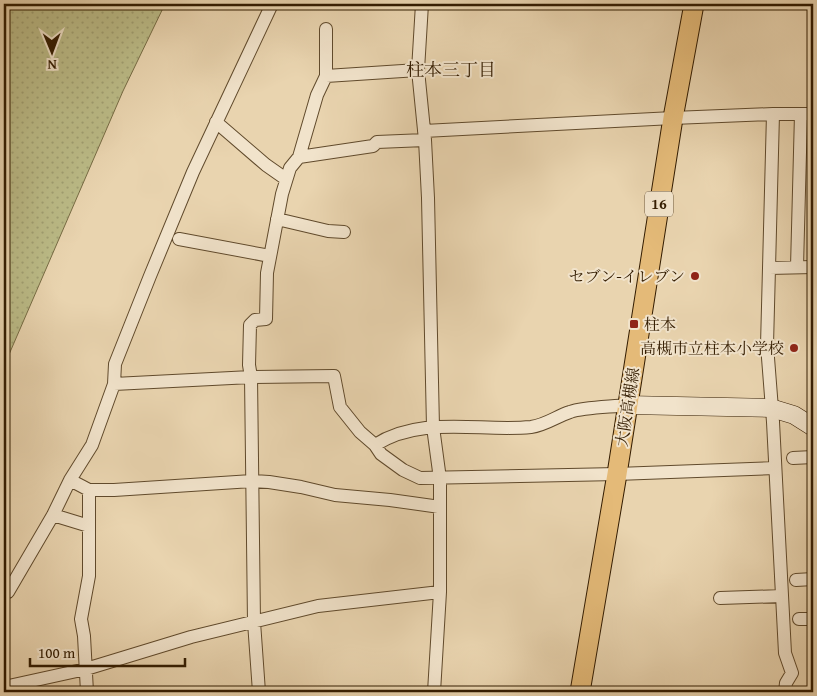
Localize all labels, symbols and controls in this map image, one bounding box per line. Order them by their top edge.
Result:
north arrow [28,28,78,78]
text: N [47,55,57,75]
district label: 柱本三丁目 [406,56,496,83]
road number: 16 [645,192,673,216]
place label: セブン-イレブン [569,264,685,288]
marker: セブン-イレブン [689,270,701,282]
place label: 柱本 [644,312,676,336]
marker: 柱本 [628,318,640,330]
place label: 高槻市立柱本小学校 [640,336,784,360]
marker: 高槻市立柱本小学校 [788,342,800,354]
street label: 大阪高槻線 [609,366,645,448]
scale bar [30,636,185,668]
text: 100 m [38,642,76,663]

